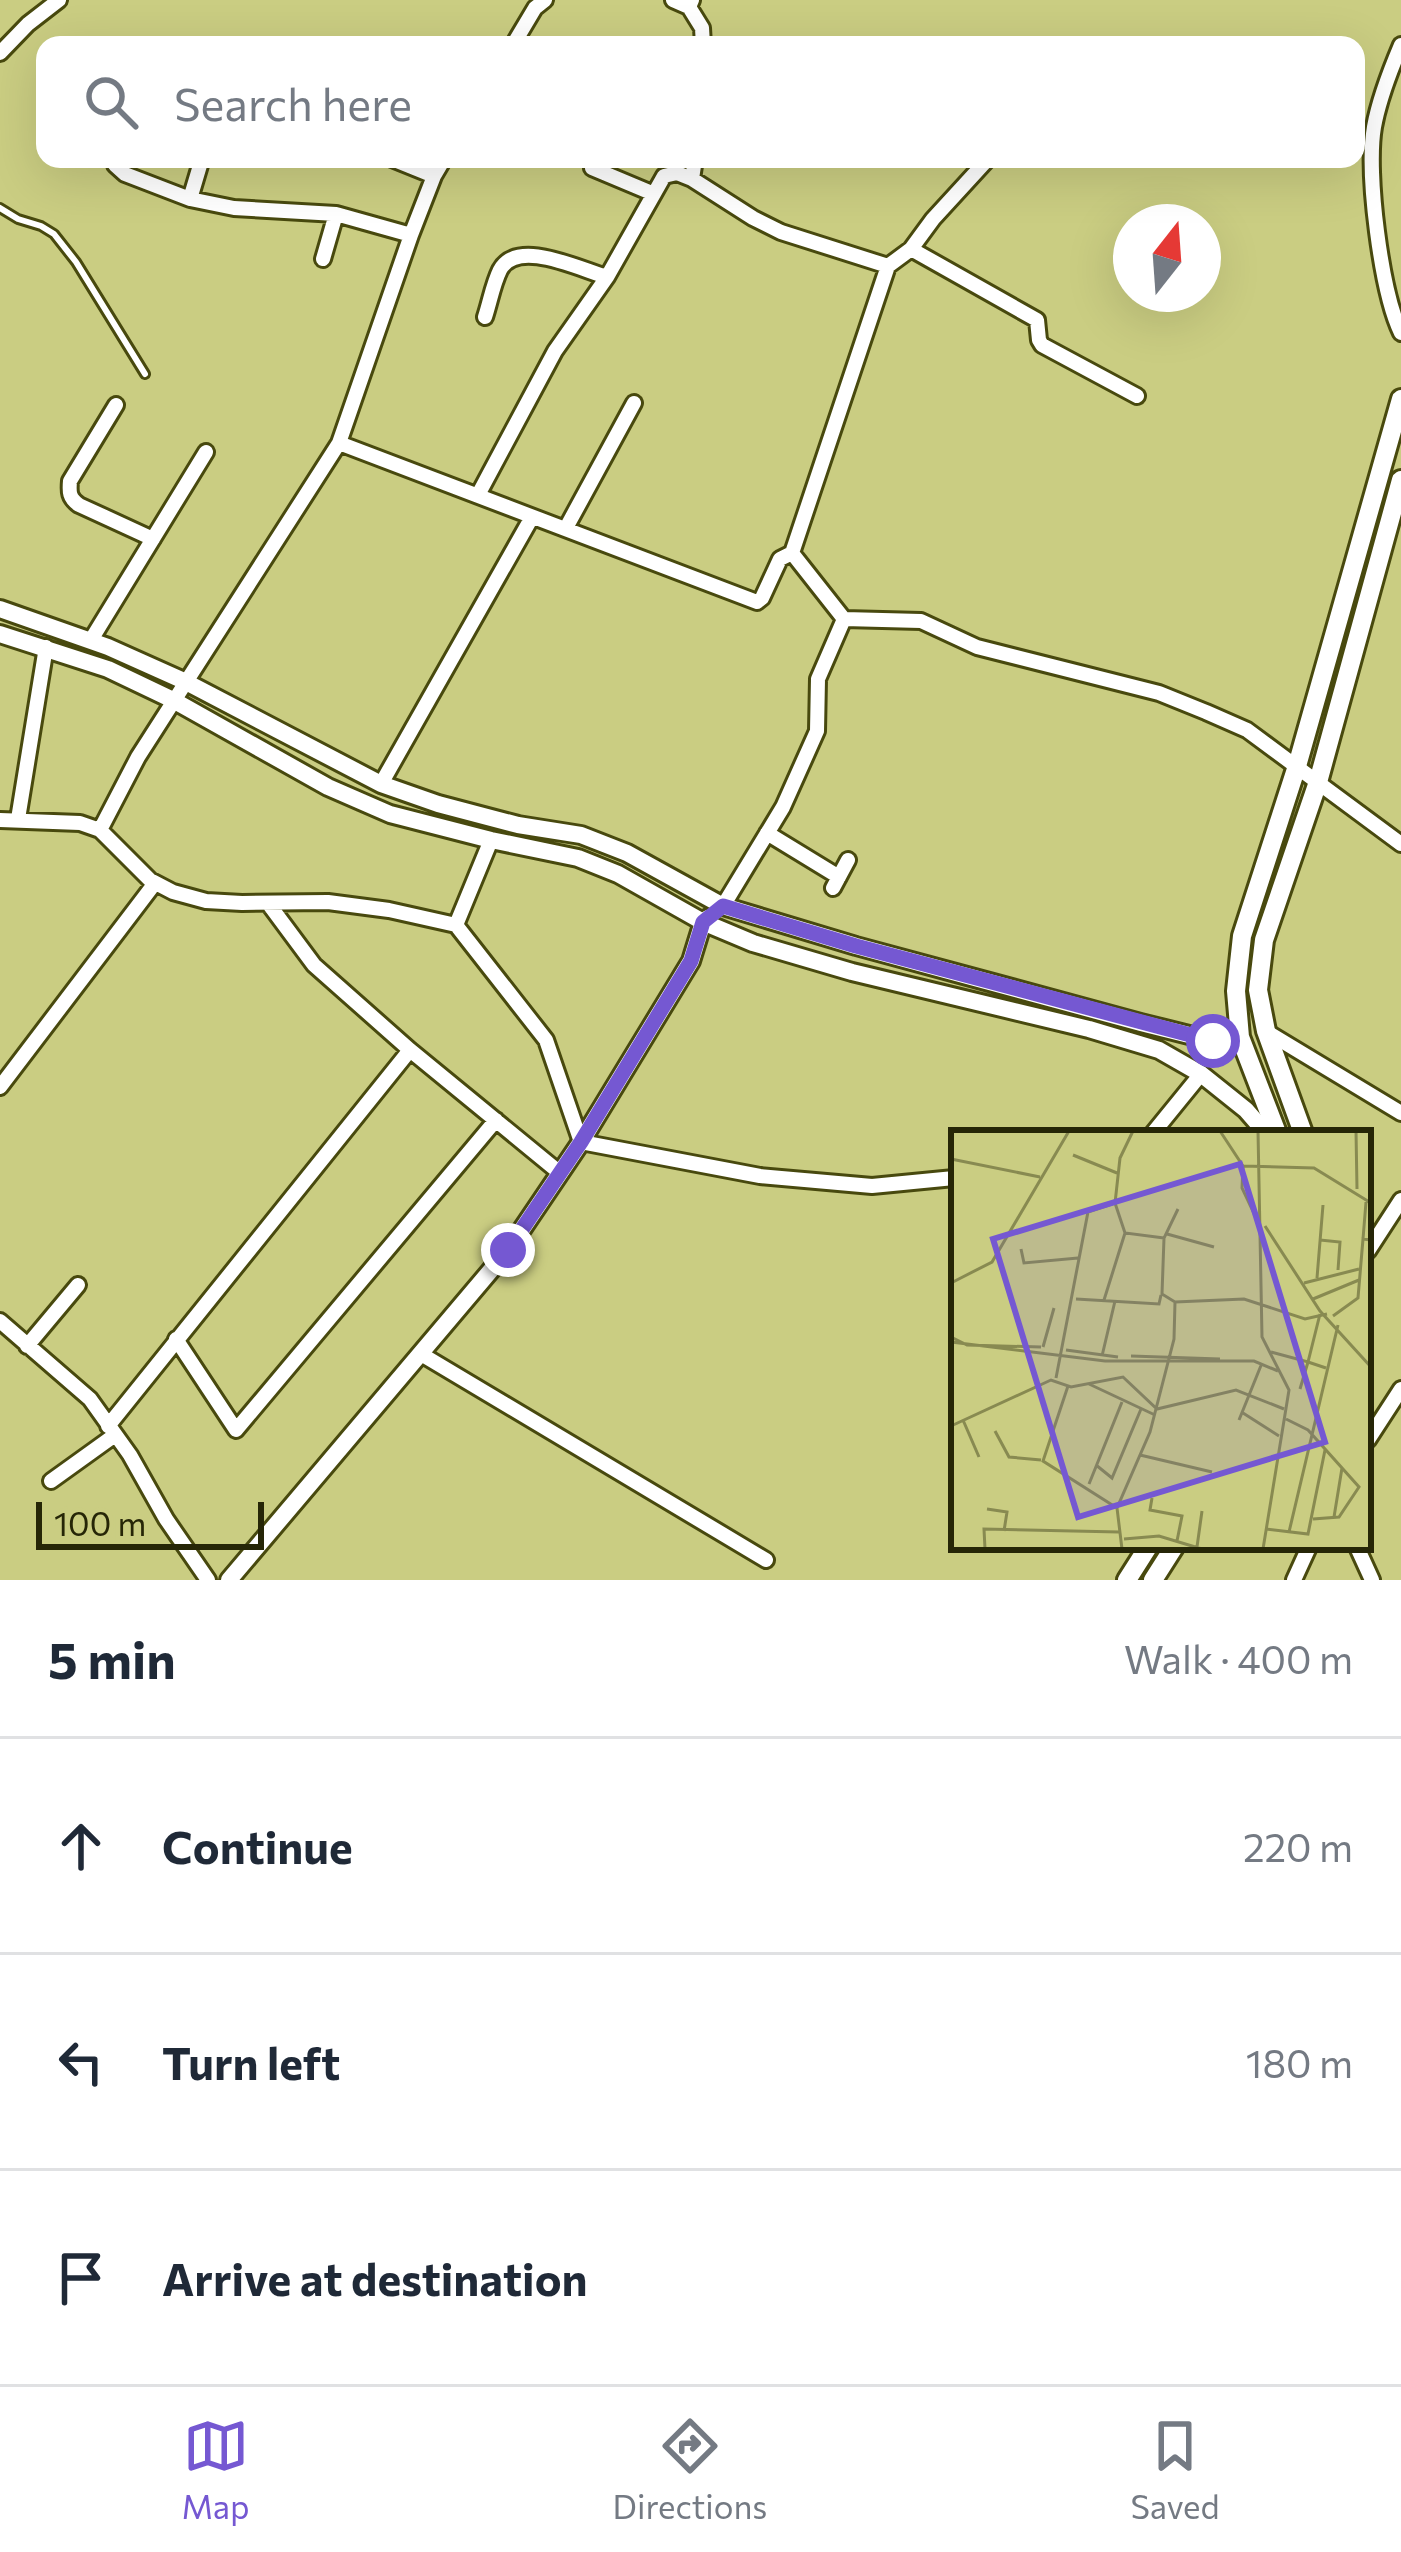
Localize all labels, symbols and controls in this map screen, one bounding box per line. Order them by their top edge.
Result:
search box [36,36,1365,168]
icon: search [78,69,144,135]
text: Search here [174,75,412,130]
north arrow [1113,204,1221,312]
route start [1186,1014,1240,1068]
inset map [951,1130,1371,1550]
route end [481,1223,535,1277]
scale bar [36,1496,264,1549]
text: 100 m [54,1502,146,1543]
text: 5 min [48,1627,176,1690]
text: Walk · 400 m [1124,1634,1353,1682]
icon: ahead [48,1813,114,1879]
text: Continue [162,1818,353,1873]
text: 220 m [1243,1822,1353,1870]
icon: left [48,2029,114,2095]
text: Turn left [162,2034,340,2089]
text: 180 m [1246,2038,1353,2086]
icon: arrive [48,2245,114,2311]
text: Arrive at destination [162,2250,588,2305]
tab: Map [182,2413,250,2526]
tab: Directions [613,2413,767,2526]
tab: Saved [1130,2413,1219,2526]

